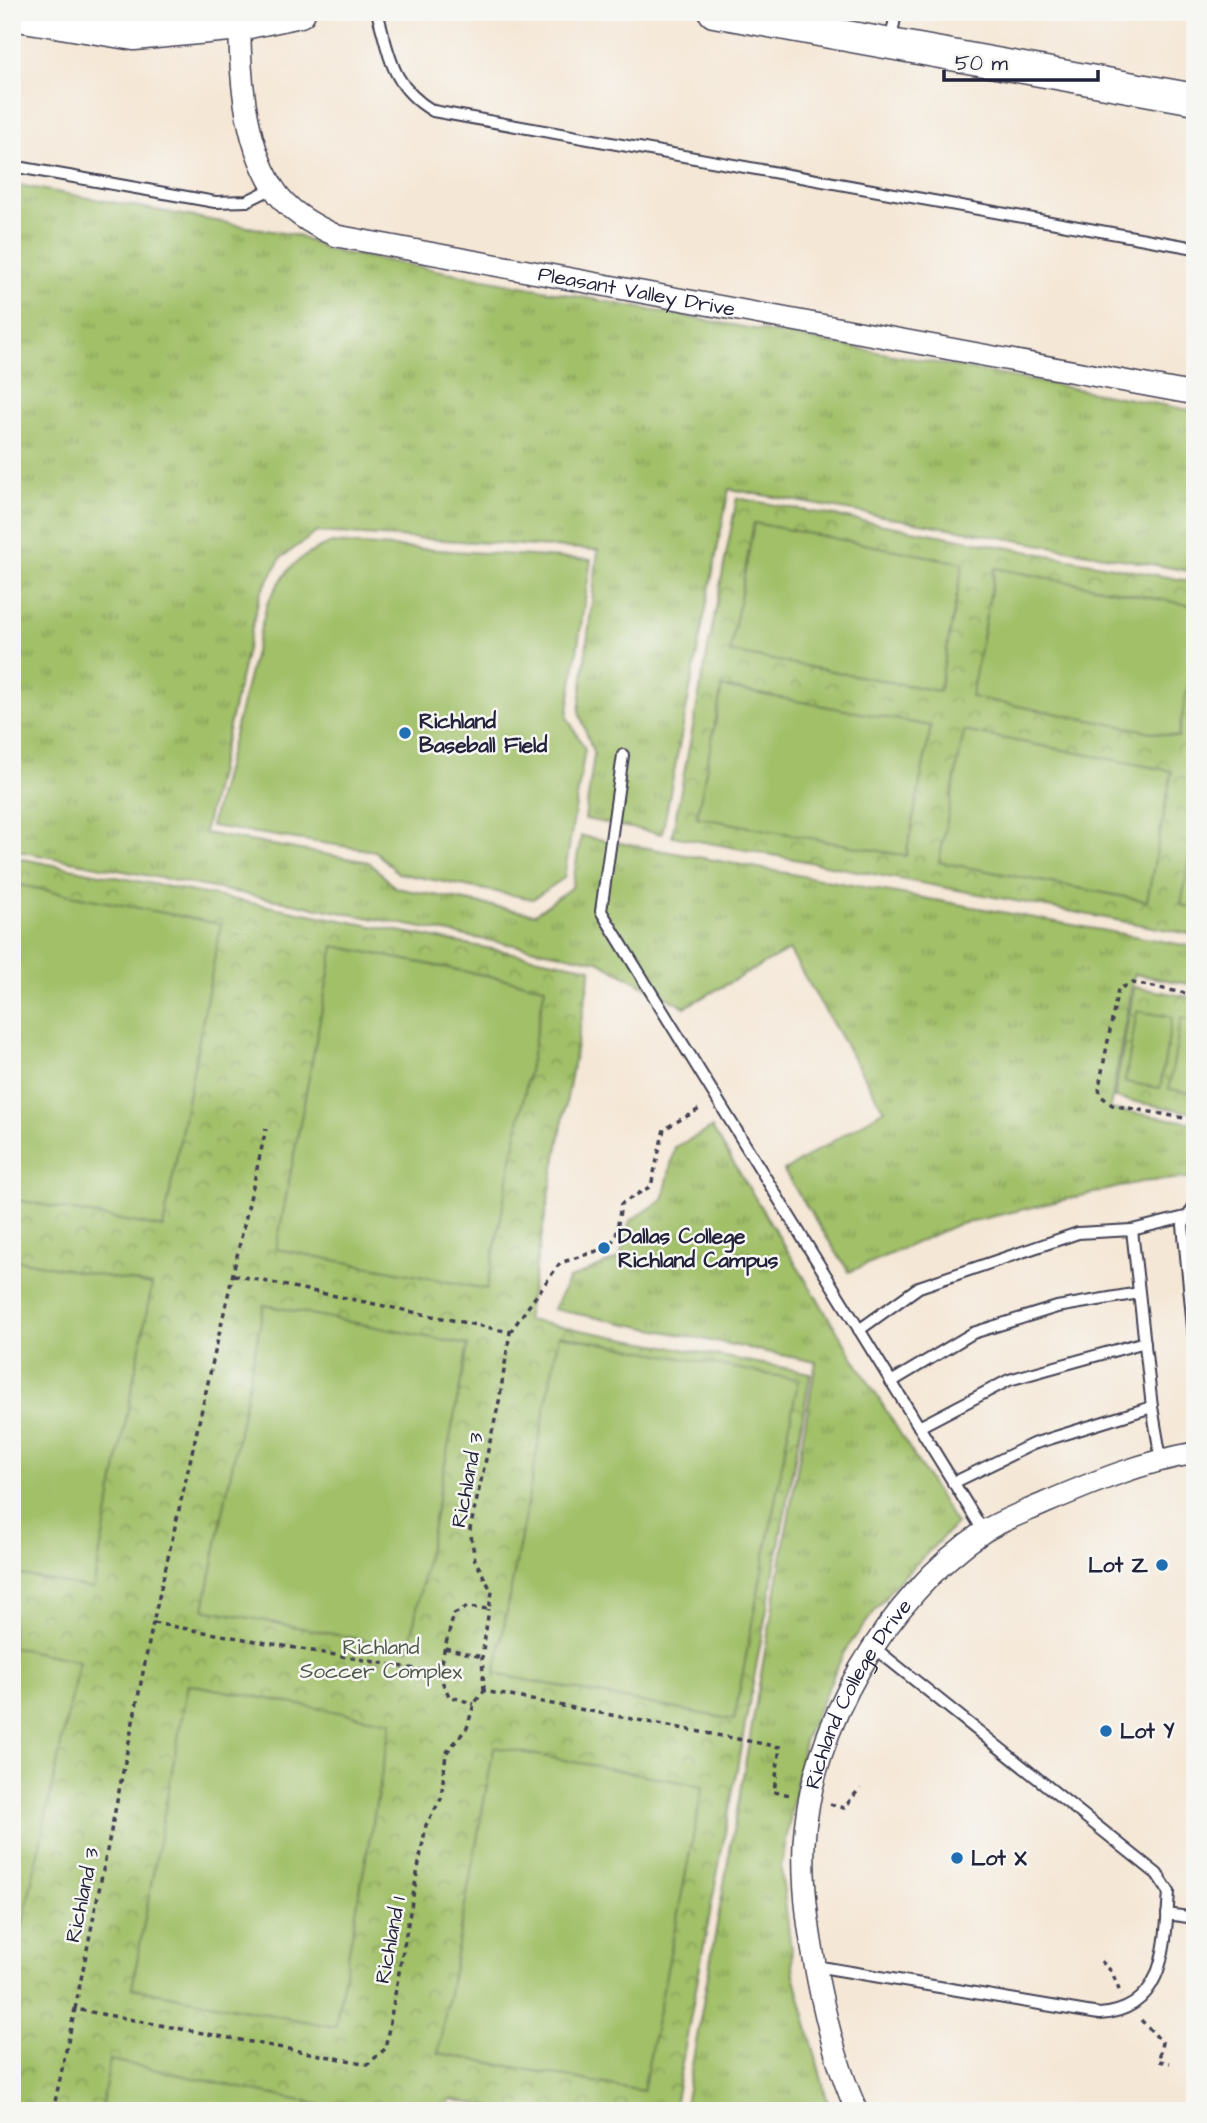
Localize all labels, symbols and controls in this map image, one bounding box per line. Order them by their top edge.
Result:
scale bar [944,38,1098,82]
text: 50 m [955,49,1009,78]
street label: Pleasant Valley Drive [536,259,738,324]
place label: Richland Baseball Field [419,707,547,760]
marker: Richland Baseball Field [397,725,413,741]
place label: Dallas College Richland Campus [618,1222,779,1276]
marker: Dallas College Richland Campus [596,1240,612,1256]
street label: Richland 3 [444,1430,491,1530]
place label: Lot Z [1088,1551,1149,1580]
marker: Lot Z [1154,1557,1170,1573]
street label: Richland College Drive [798,1593,919,1792]
park label: Richland Soccer Complex [300,1633,462,1687]
place label: Lot Y [1120,1717,1175,1746]
marker: Lot Y [1098,1723,1114,1739]
place label: Lot X [971,1844,1027,1873]
street label: Richland 3 [58,1845,107,1945]
marker: Lot X [949,1850,965,1866]
street label: Richland 1 [368,1894,413,1986]

